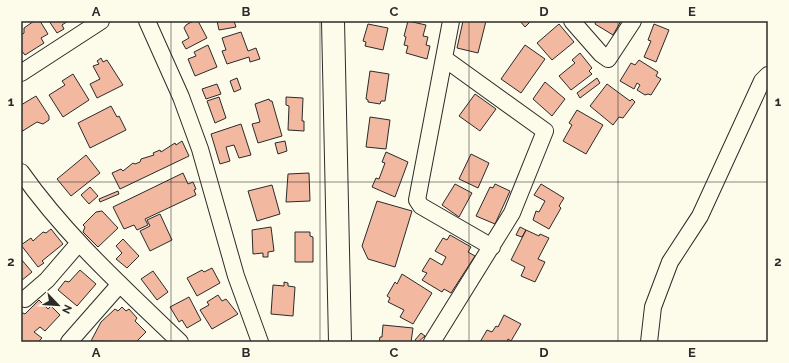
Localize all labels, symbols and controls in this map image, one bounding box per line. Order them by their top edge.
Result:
text: A [92,4,101,19]
text: B [242,4,251,19]
text: C [390,4,399,19]
text: D [539,4,549,19]
text: E [688,4,696,19]
text: 1 [8,94,15,109]
text: 1 [775,94,782,109]
text: 2 [7,254,15,269]
text: 2 [774,254,782,269]
north arrow [38,285,78,325]
text: N [59,302,74,316]
text: A [92,345,101,360]
text: B [242,345,251,360]
text: C [390,345,399,360]
text: D [539,345,549,360]
text: E [688,345,696,360]

